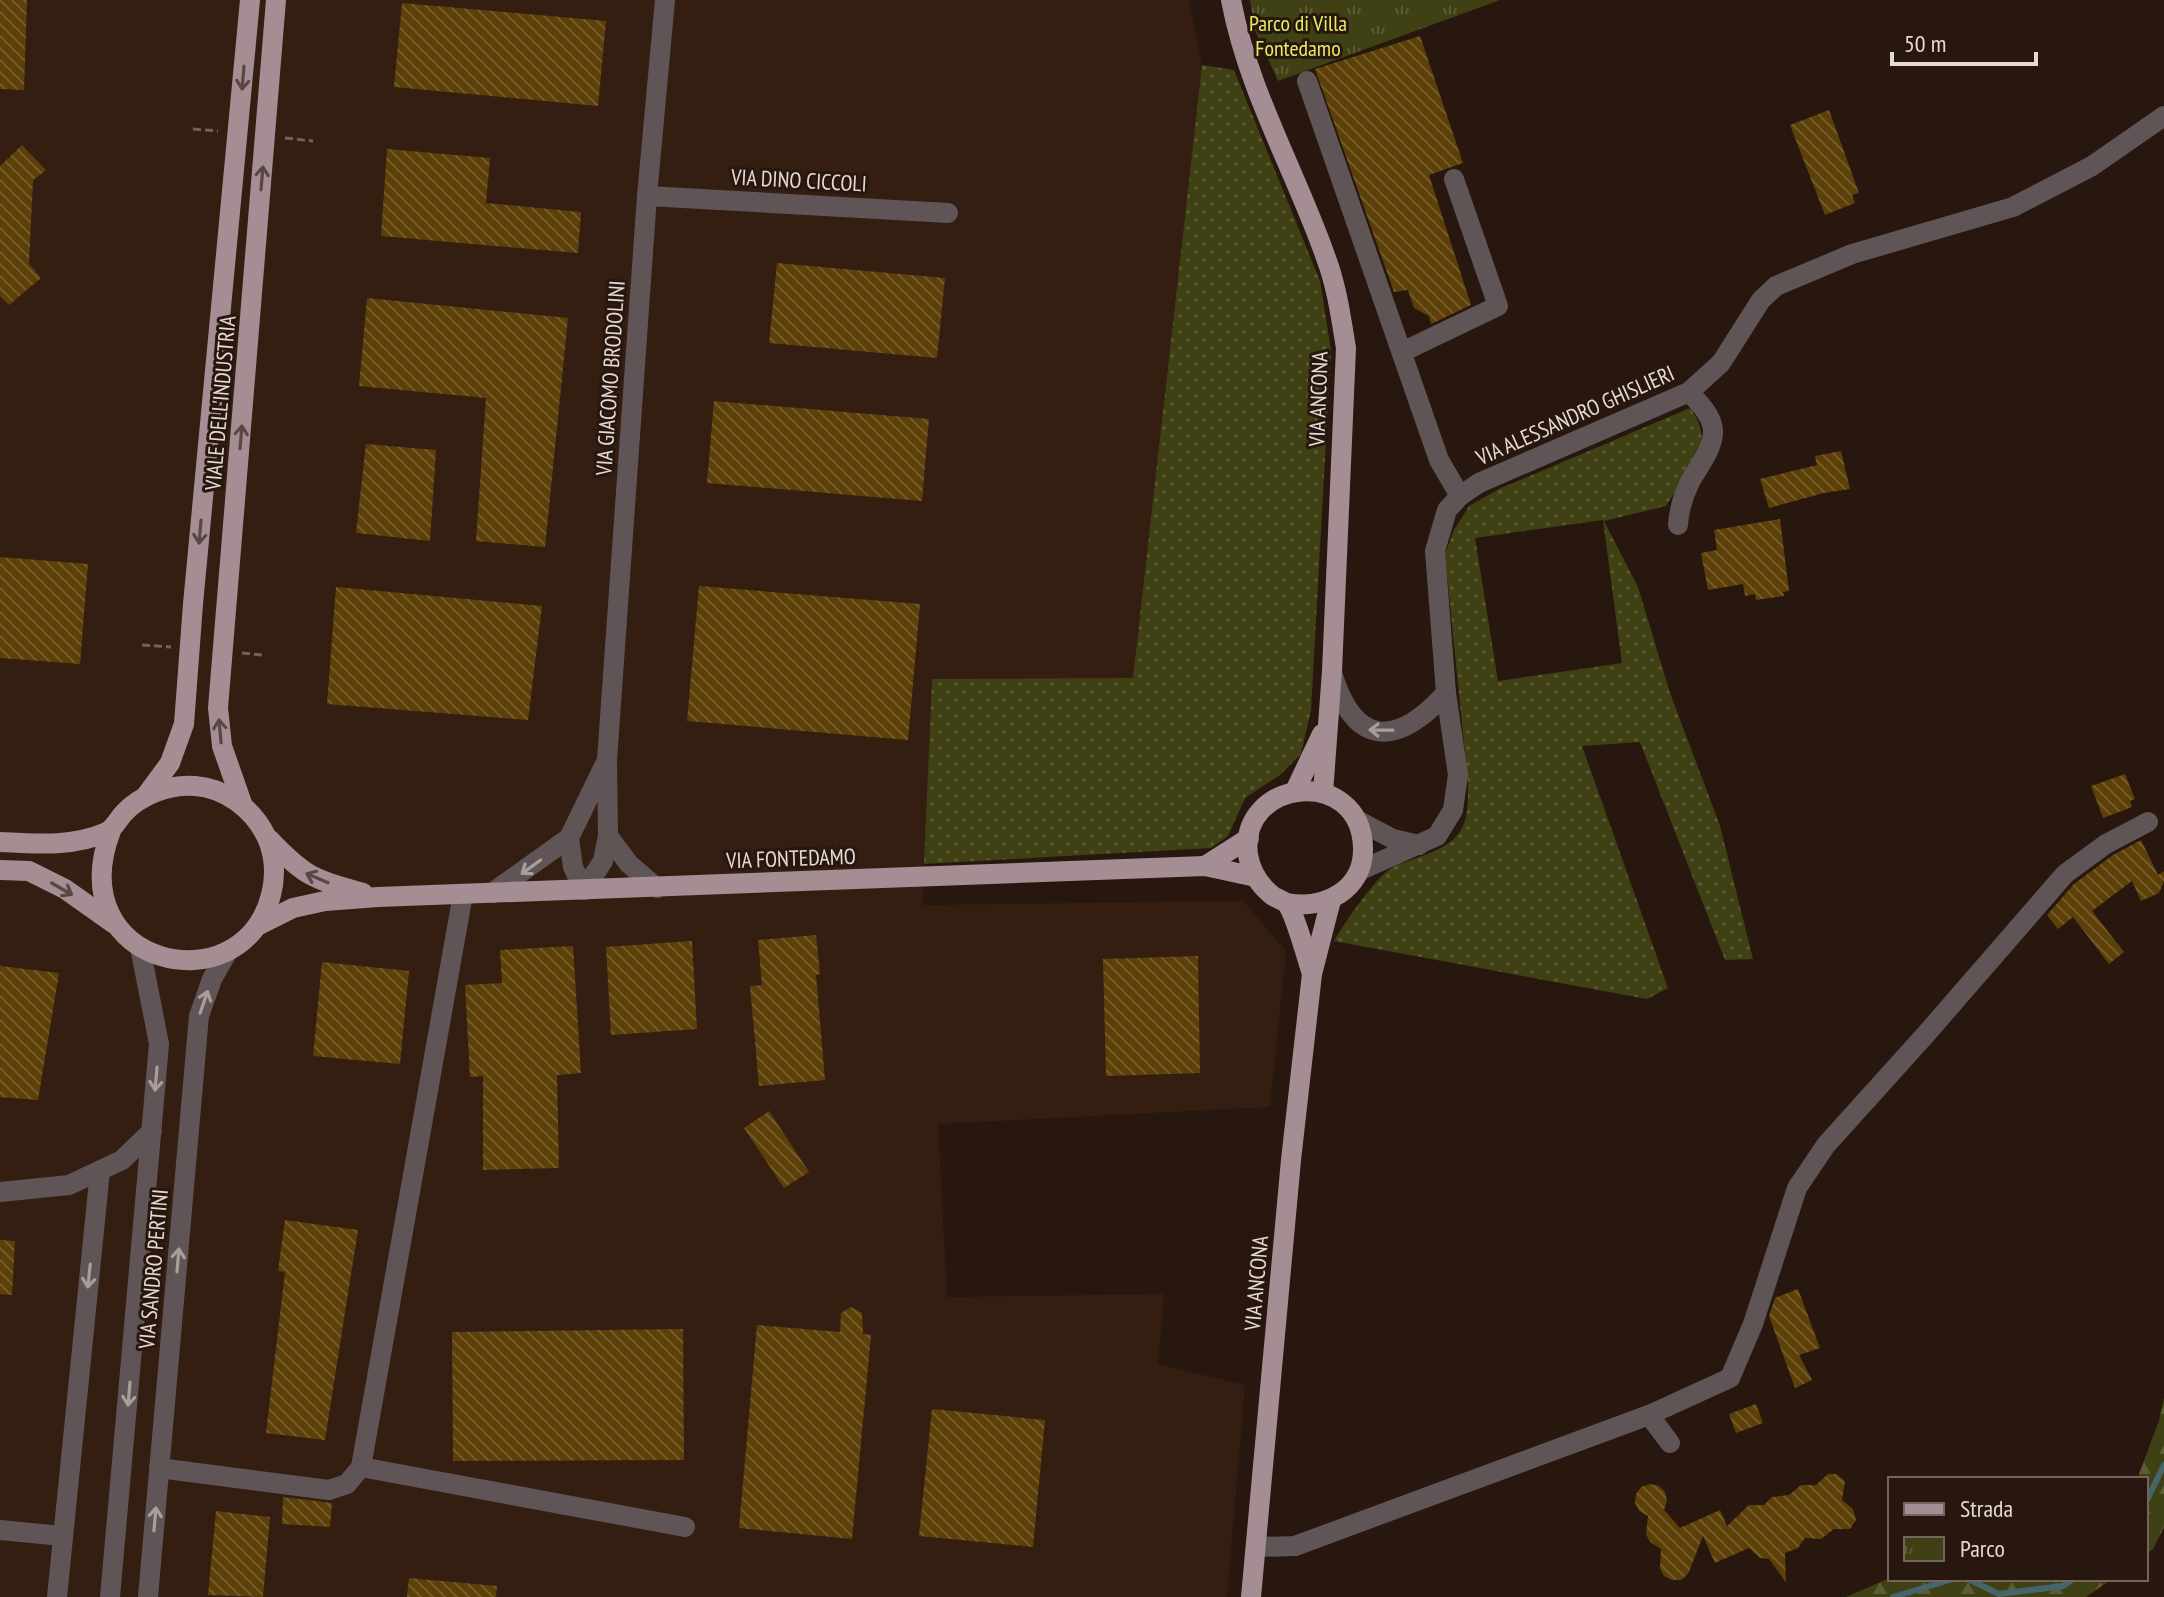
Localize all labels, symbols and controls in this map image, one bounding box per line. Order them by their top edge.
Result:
park label: Parco di Villa Fontedamo [1249,9,1347,62]
scale bar [1892,16,2036,66]
text: 50 m [1904,28,1946,59]
one-way arrow [235,64,250,91]
street label: VIA DINO CICCOLI [730,162,867,198]
one-way arrow [255,165,270,192]
street label: VIA GIACOMO BRODOLINI [589,280,631,477]
street label: VIALE DELL'INDUSTRIA [198,314,242,493]
street label: VIA ANCONA [1302,350,1334,448]
street label: VIA ALESSANDRO GHISLIERI [1471,359,1678,472]
one-way arrow [234,424,249,451]
one-way arrow [192,518,207,545]
one-way arrow [213,718,228,745]
one-way arrow [1369,722,1395,737]
street label: VIA FONTEDAMO [725,842,856,874]
one-way arrow [521,858,542,875]
one-way arrow [305,870,330,885]
one-way arrow [50,881,73,897]
one-way arrow [197,990,212,1015]
one-way arrow [148,1065,163,1092]
street label: VIA SANDRO PERTINI [132,1188,174,1351]
street label: VIA ANCONA [1238,1234,1274,1333]
one-way arrow [170,1247,185,1274]
one-way arrow [82,1262,97,1289]
one-way arrow [121,1380,136,1407]
legend [1888,1477,2148,1581]
text: Strada [1960,1493,2013,1524]
one-way arrow [147,1506,162,1533]
text: Parco [1960,1533,2005,1564]

